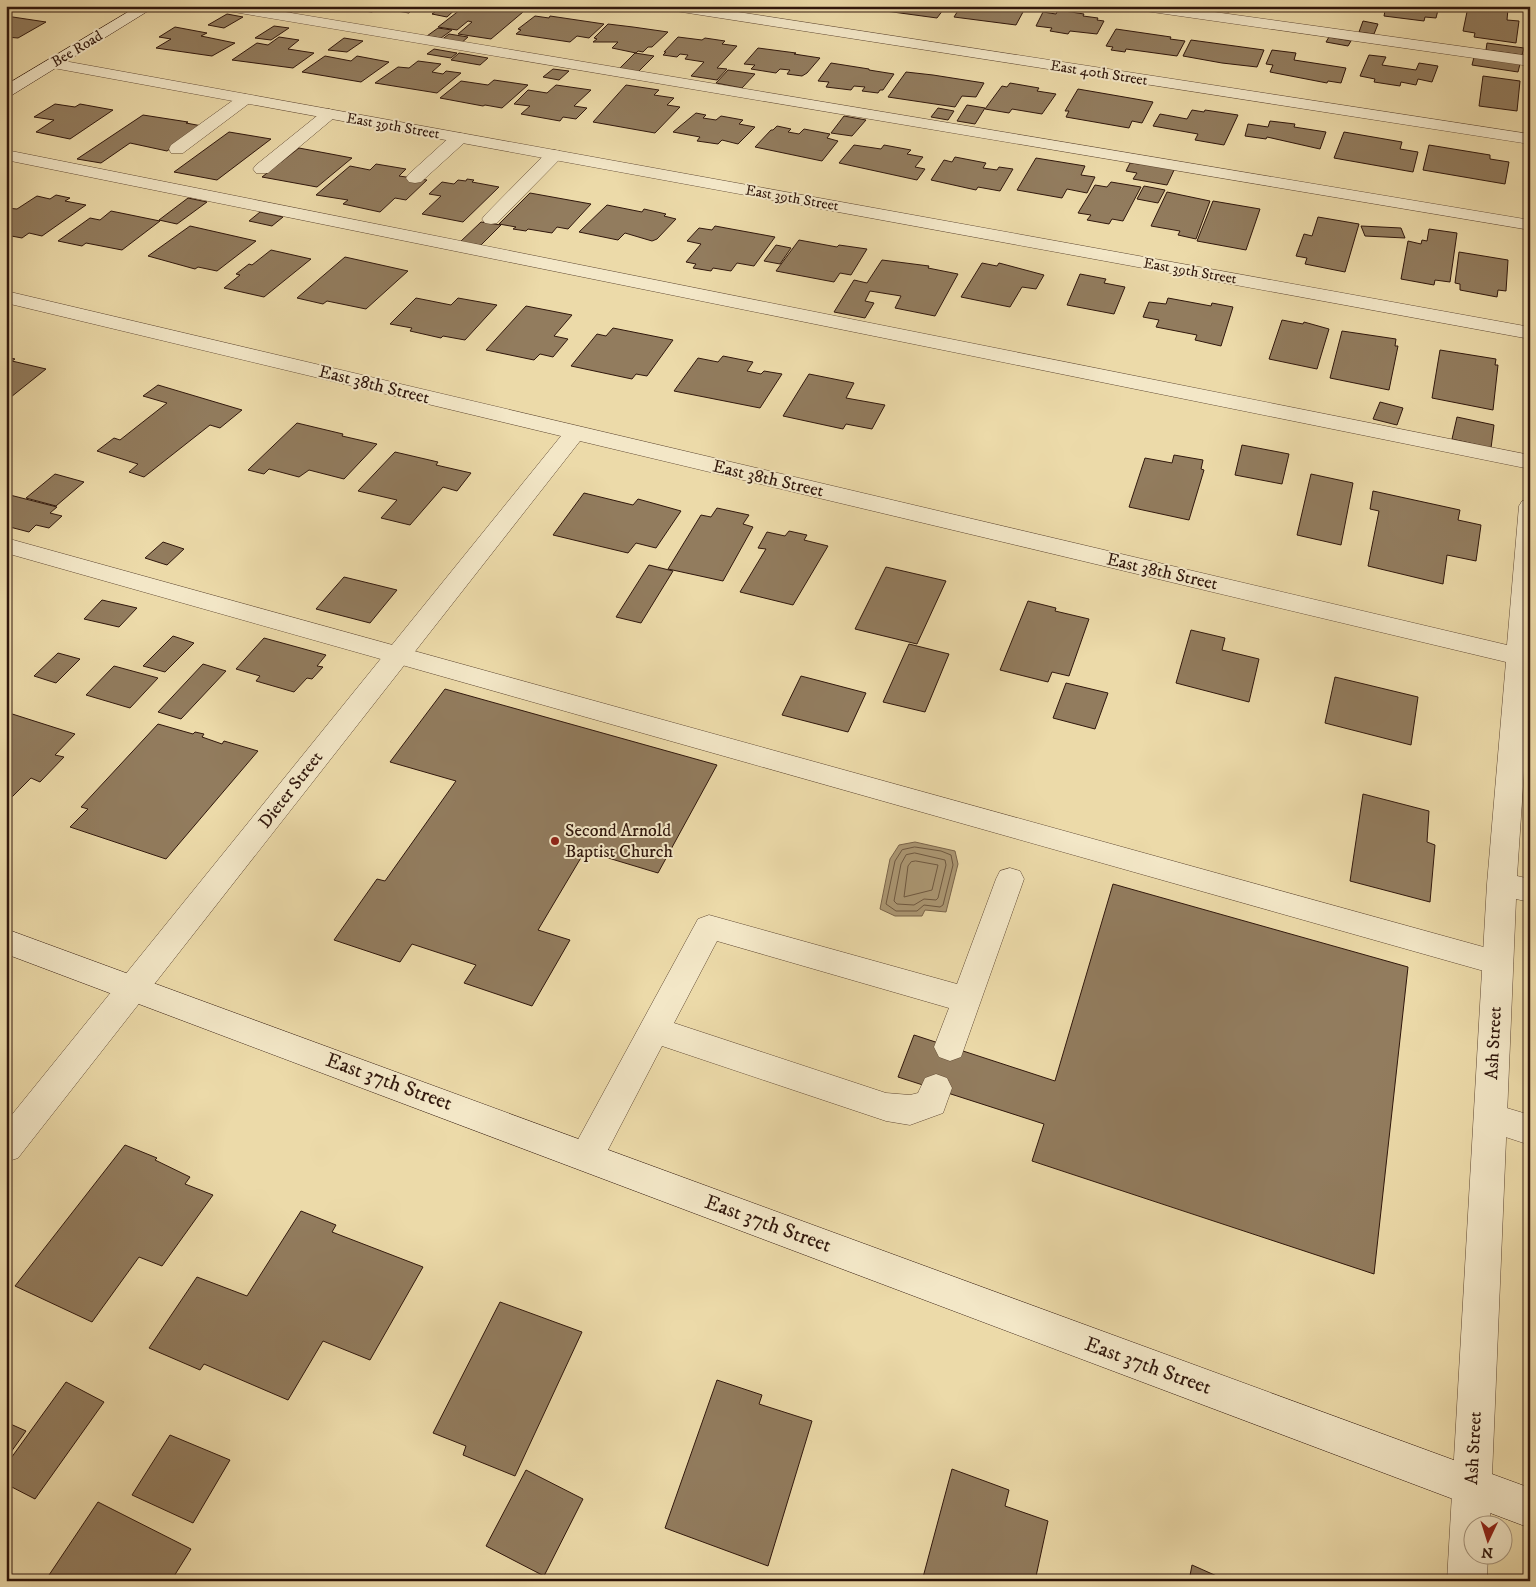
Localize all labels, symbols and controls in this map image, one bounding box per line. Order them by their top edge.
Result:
street label: Bee Road [48,26,106,72]
street label: East 40th Street [1049,56,1149,90]
street label: East 39th Street [345,108,441,144]
street label: East 39th Street [744,180,840,216]
street label: East 39th Street [1142,253,1238,289]
street label: East 38th Street [316,361,432,409]
street label: East 38th Street [710,456,826,503]
street label: East 38th Street [1104,549,1220,596]
street label: Dieter Street [254,747,328,833]
place label: Second Arnold Baptist Church [565,820,673,863]
marker: Second Arnold Baptist Church [549,835,561,847]
street label: Ash Street [1481,1006,1507,1080]
street label: East 37th Street [322,1047,456,1117]
street label: East 37th Street [701,1189,835,1259]
street label: East 37th Street [1081,1331,1215,1401]
street label: Ash Street [1461,1411,1487,1485]
north arrow [1464,1514,1514,1564]
text: N [1480,1543,1494,1561]

